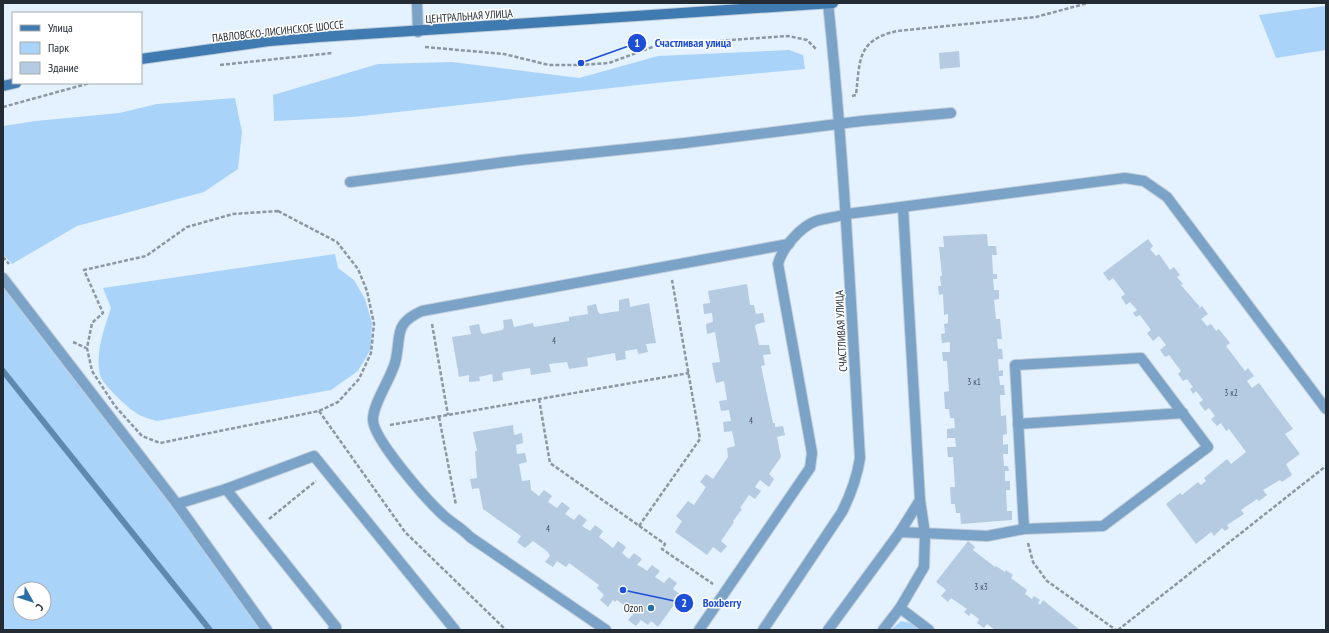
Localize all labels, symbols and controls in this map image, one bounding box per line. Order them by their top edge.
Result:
street label: ЦЕНТРАЛЬНАЯ УЛИЦА [425,6,514,26]
legend [12,12,142,84]
street label: ПАВЛОВСКО-ЛИСИНСКОЕ ШОССЕ [211,17,345,45]
text: Улица [48,20,73,35]
callout: Счастливая улица [627,31,740,55]
text: 1 [634,35,640,50]
text: Счастливая улица [655,35,731,50]
text: Парк [48,40,69,55]
text: Здание [48,60,79,75]
street label: СЧАСТЛИВАЯ УЛИЦА [832,289,850,372]
house number: 4 [552,335,556,346]
house number: 3 к1 [967,376,981,387]
house number: 3 к2 [1224,387,1238,398]
house number: 4 [749,415,753,426]
house number: 4 [546,523,550,534]
north arrow [12,581,52,621]
house number: 3 к3 [974,581,988,592]
callout: Boxberry [674,591,749,615]
text: 2 [681,595,687,610]
text: Boxberry [703,595,741,610]
text: С [33,601,47,614]
place label: Ozon [624,601,643,615]
marker: Ozon [646,603,656,613]

